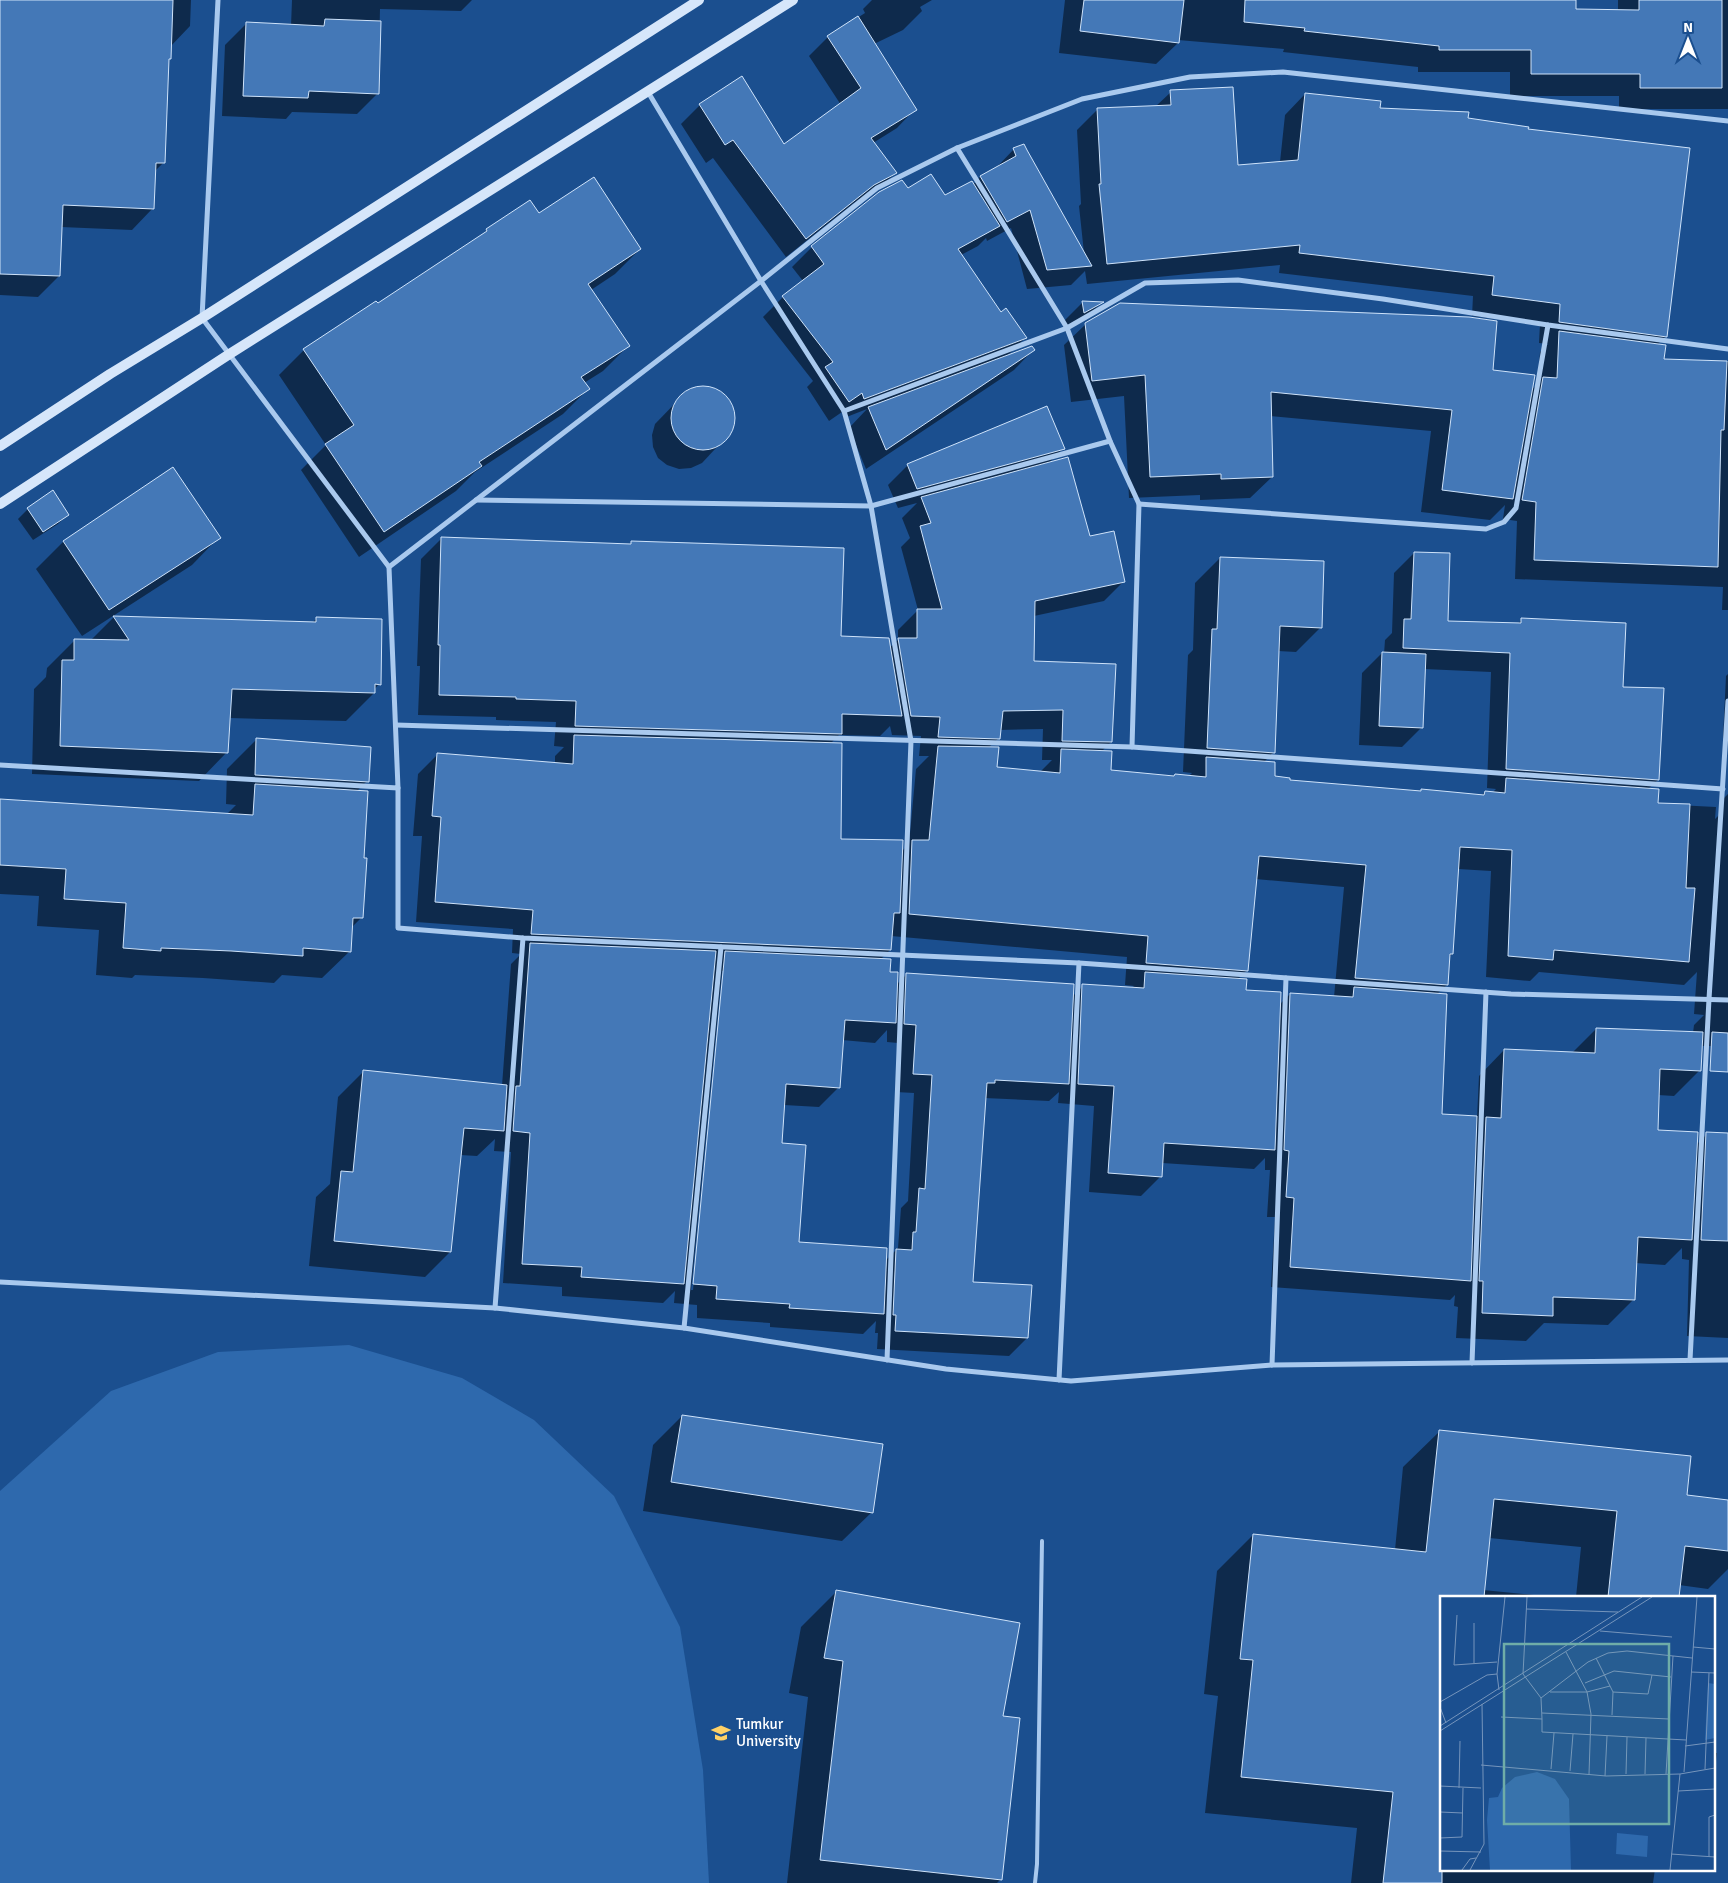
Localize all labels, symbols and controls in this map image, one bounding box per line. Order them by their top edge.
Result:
north arrow [1663,15,1713,65]
text: N [1683,19,1693,36]
inset map [1440,1596,1716,1870]
place label: Tumkur University [736,1715,801,1750]
school or university icon: Tumkur University [710,1722,732,1744]

